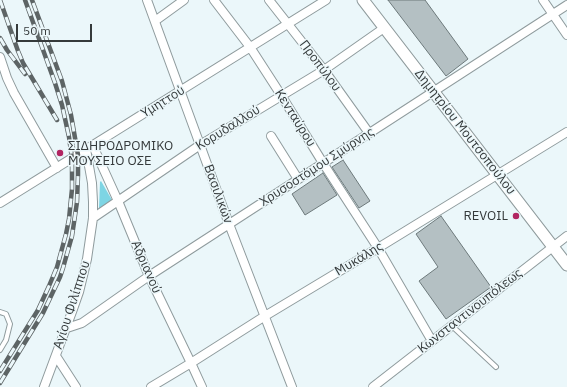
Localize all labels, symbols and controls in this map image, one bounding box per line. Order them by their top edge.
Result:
scale bar [18,16,94,42]
text: 50 m [23,23,51,38]
street label: Προπύλου [296,37,344,95]
street label: Δημητρίου Μουτσοπούλου [411,66,519,198]
street label: Υμηττού [138,82,188,122]
street label: Κενταύρου [271,86,319,150]
street label: Κορυδαλλού [193,102,263,154]
street label: Χρυσοστόμου Σμύρνης [257,124,377,210]
place label: ΣΙΔΗΡΟΔΡΟΜΙΚΟ ΜΟΥΣΕΙΟ ΟΣΕ [68,138,173,169]
marker: ΣΙΔΗΡΟΔΡΟΜΙΚΟ ΜΟΥΣΕΙΟ ΟΣΕ [55,148,65,158]
street label: Βασιλικών [200,162,236,226]
place label: REVOIL [464,208,508,224]
marker: REVOIL [511,211,521,221]
street label: Αδριανού [127,238,165,296]
street label: Μυκάλης [332,239,386,279]
street label: Αγίου Φιλίππου [50,259,94,351]
street label: Κωνσταντινουπόλεως [415,265,525,357]

